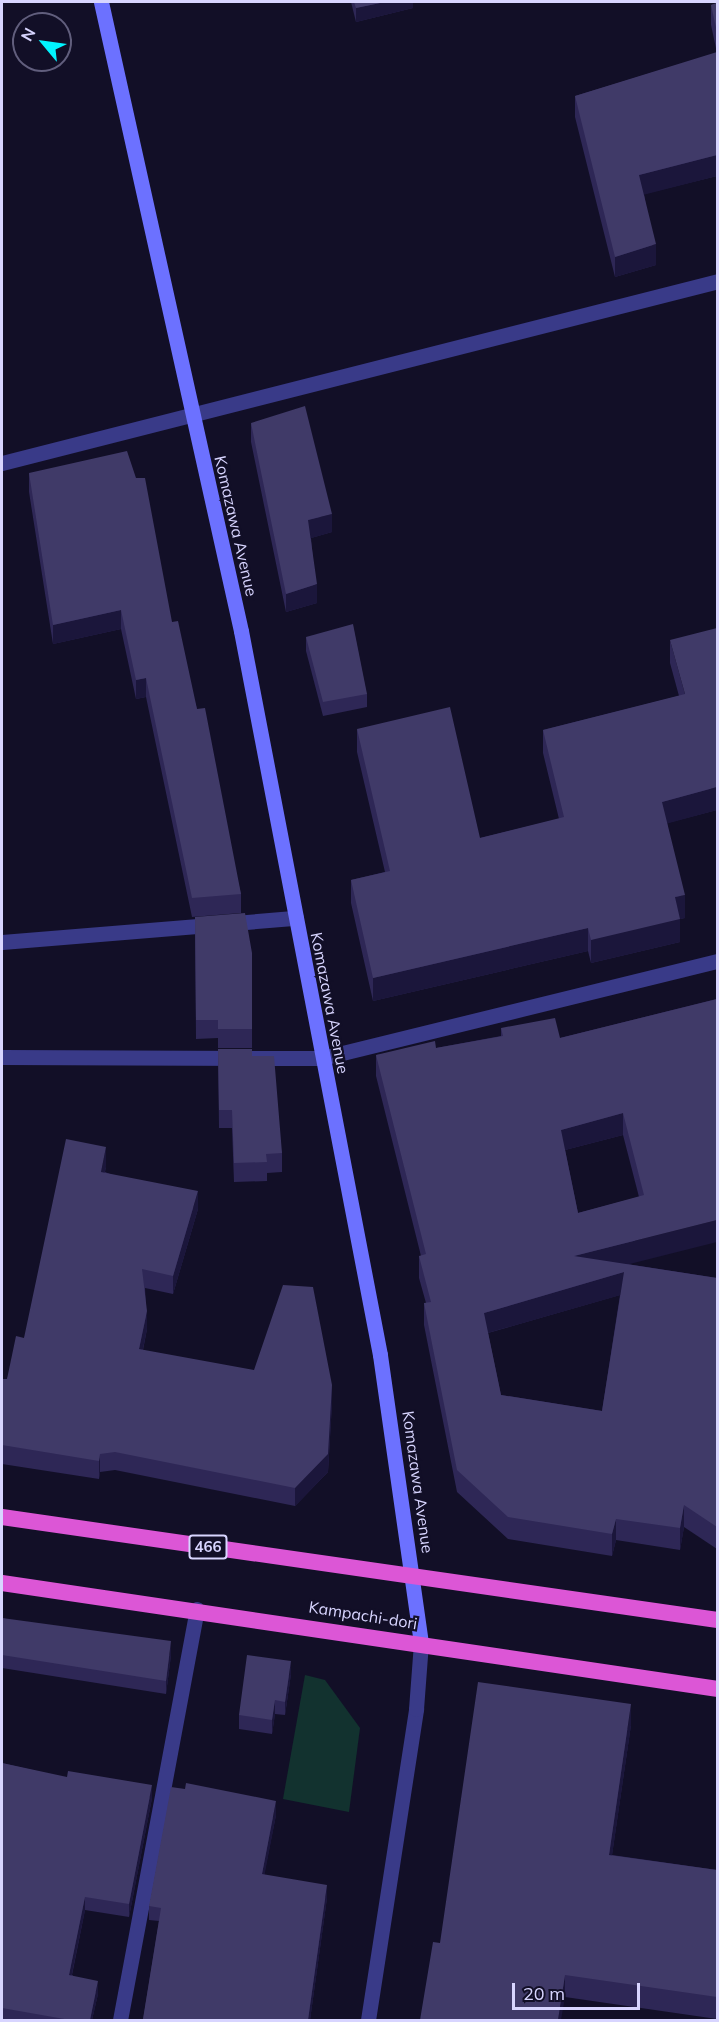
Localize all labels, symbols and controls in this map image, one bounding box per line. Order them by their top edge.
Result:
north arrow [12,12,72,72]
text: N [16,24,40,44]
street label: Komazawa Avenue [210,454,262,598]
street label: Komazawa Avenue [307,931,353,1075]
street label: Komazawa Avenue [398,1409,438,1555]
road number: 466 [188,1535,228,1559]
street label: Kampachi-dori [307,1597,419,1633]
scale bar [515,1971,642,2009]
text: 20 m [523,1982,565,2005]

